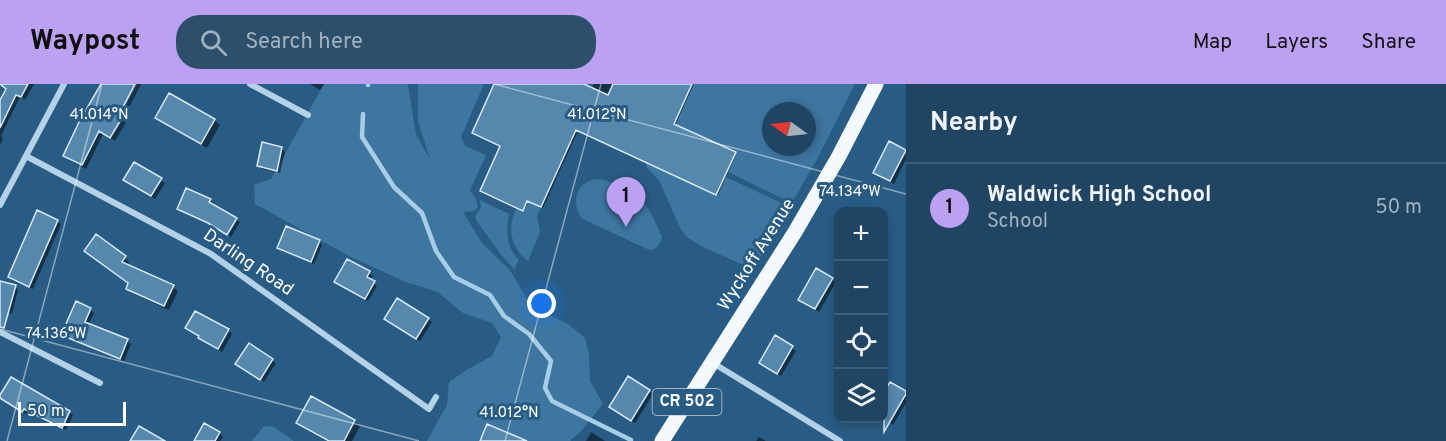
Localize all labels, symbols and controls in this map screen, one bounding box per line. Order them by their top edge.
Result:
search box [176,15,596,69]
text: Waypost [30,24,140,60]
icon: search [197,26,230,59]
text: Search here [245,29,363,56]
text: Map [1193,29,1232,56]
text: Layers [1265,29,1328,56]
text: Share [1361,29,1416,56]
north arrow [762,102,816,156]
text: 41.014°N [69,106,129,125]
text: 41.012°N [567,106,627,125]
text: Nearby [930,107,1018,140]
pin: 1 [606,178,646,227]
text: Waldwick High School [987,182,1211,209]
text: 74.134°W [819,183,881,202]
street label: Wyckoff Avenue [713,195,801,315]
text: 1 [946,195,954,221]
text: 50 m [1375,195,1422,221]
map controls [834,207,888,423]
button: + [834,207,888,261]
text: School [987,209,1048,235]
street label: Darling Road [198,224,298,302]
button: − [834,261,888,315]
your location [527,289,556,318]
button: locate [834,315,888,369]
text: 74.136°W [25,325,87,344]
button: layers [834,369,888,423]
road number: CR 502 [652,389,722,415]
scale bar [18,399,126,426]
text: 50 m [27,402,65,422]
text: 41.012°N [479,404,539,423]

